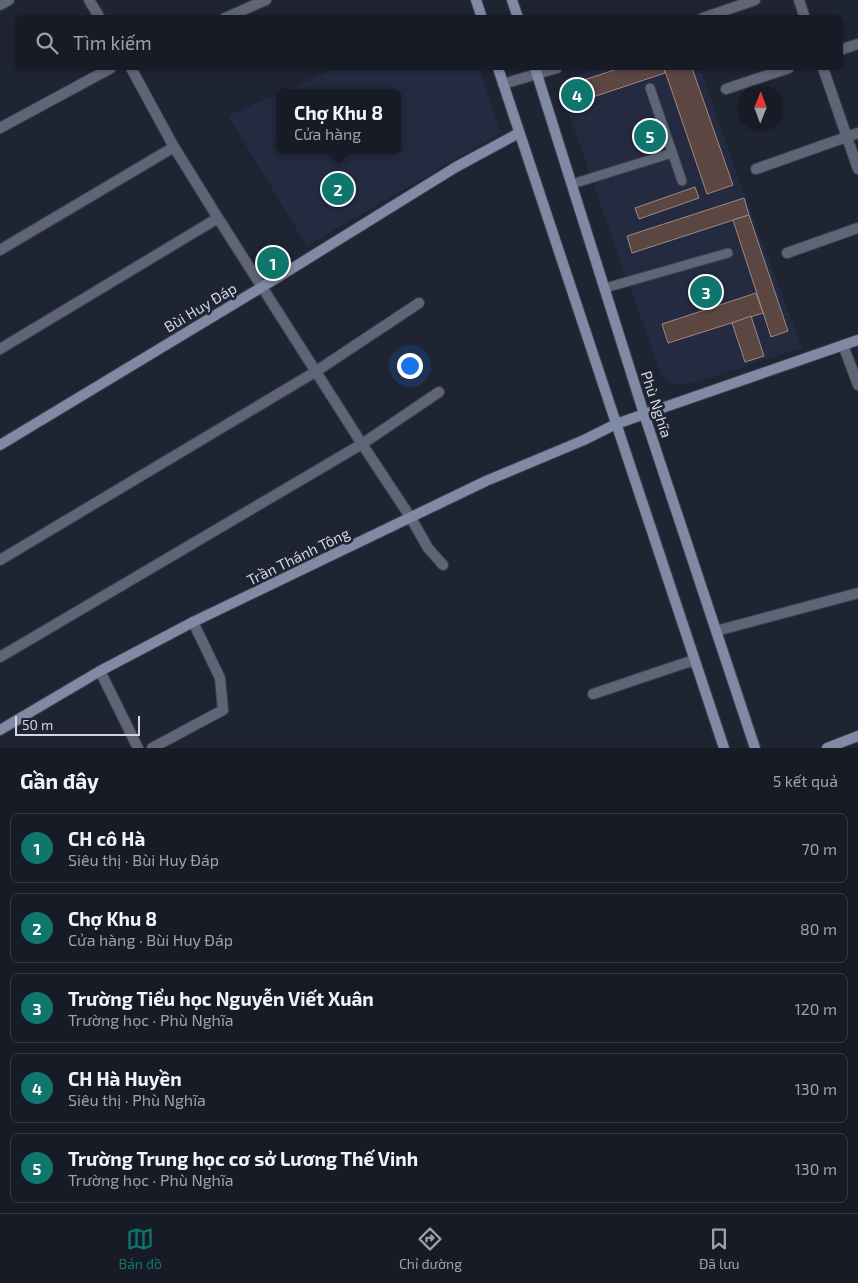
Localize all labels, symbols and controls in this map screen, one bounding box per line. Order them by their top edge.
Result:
search box [15,15,843,70]
icon: search [33,29,61,57]
text: Tìm kiếm [73,31,152,54]
pin: 4 [561,76,593,114]
north arrow [738,85,783,130]
popup [276,89,401,154]
text: Chợ Khu 8 [294,101,383,124]
pin: 5 [634,117,666,155]
text: Cửa hàng [294,124,361,143]
pin: 2 [322,170,354,208]
pin: 1 [257,244,289,282]
pin: 3 [690,273,722,311]
street label: Bùi Huy Đáp [160,278,240,336]
your location [397,353,423,379]
street label: Phù Nghĩa [638,368,676,440]
street label: Trần Thánh Tông [244,523,353,589]
scale bar [15,713,140,736]
text: 50 m [22,716,53,733]
text: Gần đây [20,768,99,793]
text: 5 kết quả [773,771,838,790]
text: CH cô Hà [68,827,145,850]
text: 1 [34,839,40,858]
text: 70 m [802,839,837,858]
text: Siêu thị · Bùi Huy Đáp [68,850,219,869]
text: Chợ Khu 8 [68,907,157,930]
text: 2 [32,919,42,938]
text: 80 m [800,919,837,938]
text: Cửa hàng · Bùi Huy Đáp [68,930,233,949]
text: Trường Tiểu học Nguyễn Viết Xuân [68,987,374,1010]
text: 3 [32,999,42,1018]
text: 120 m [794,999,837,1018]
text: Trường học · Phù Nghĩa [68,1010,234,1029]
text: CH Hà Huyền [68,1067,182,1090]
text: 4 [32,1079,42,1098]
text: 130 m [795,1079,837,1098]
text: Siêu thị · Phù Nghĩa [68,1090,206,1109]
text: Trường Trung học cơ sở Lương Thế Vinh [68,1147,418,1170]
text: 5 [33,1159,41,1178]
text: 130 m [795,1159,837,1178]
text: Trường học · Phù Nghĩa [68,1170,234,1189]
tab: Bản đồ [118,1225,162,1272]
tab: Chỉ đường [399,1225,462,1272]
tab: Đã lưu [699,1225,740,1272]

